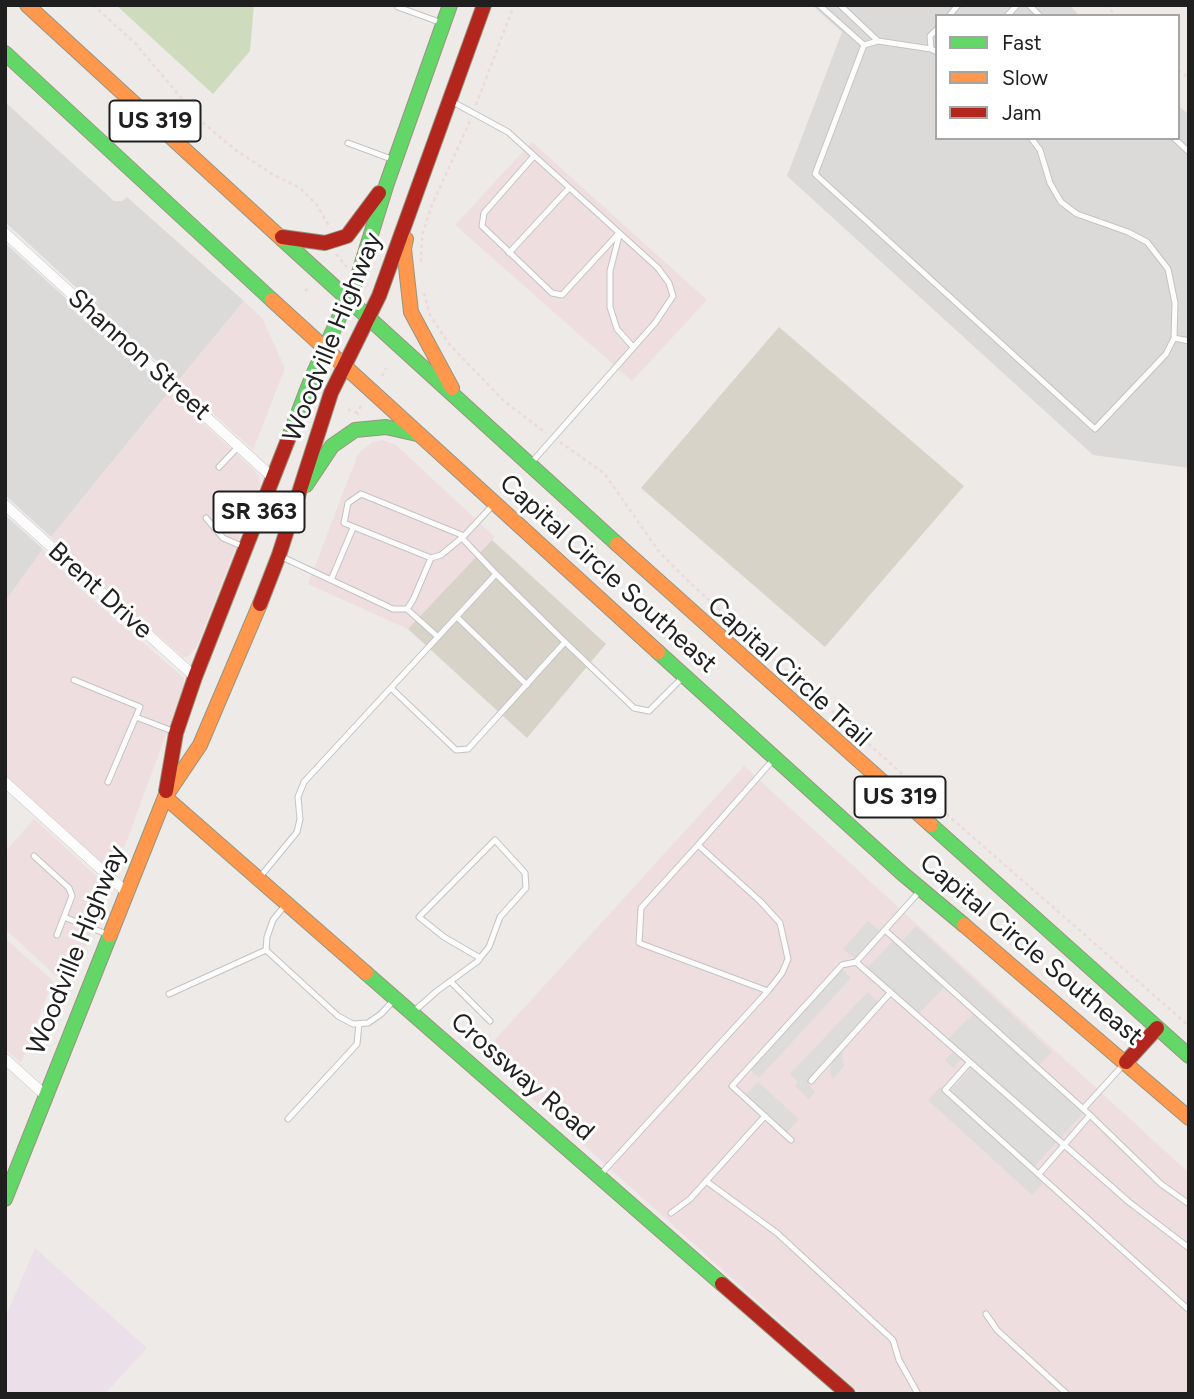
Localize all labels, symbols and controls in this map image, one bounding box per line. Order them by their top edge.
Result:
legend [935,14,1180,140]
text: Fast [1002,30,1042,55]
text: Slow [1002,65,1048,90]
road number: US 319 [110,100,200,141]
text: Jam [1002,100,1041,125]
street label: Woodville Highway [277,228,389,446]
street label: Shannon Street [61,283,217,427]
street label: Capital Circle Southeast [493,468,723,680]
road number: SR 363 [214,491,304,532]
street label: Brent Drive [41,536,159,646]
street label: Capital Circle Trail [701,590,877,754]
road number: US 319 [855,776,946,818]
street label: Woodville Highway [21,841,133,1059]
street label: Capital Circle Southeast [913,847,1149,1053]
street label: Crossway Road [444,1006,600,1148]

